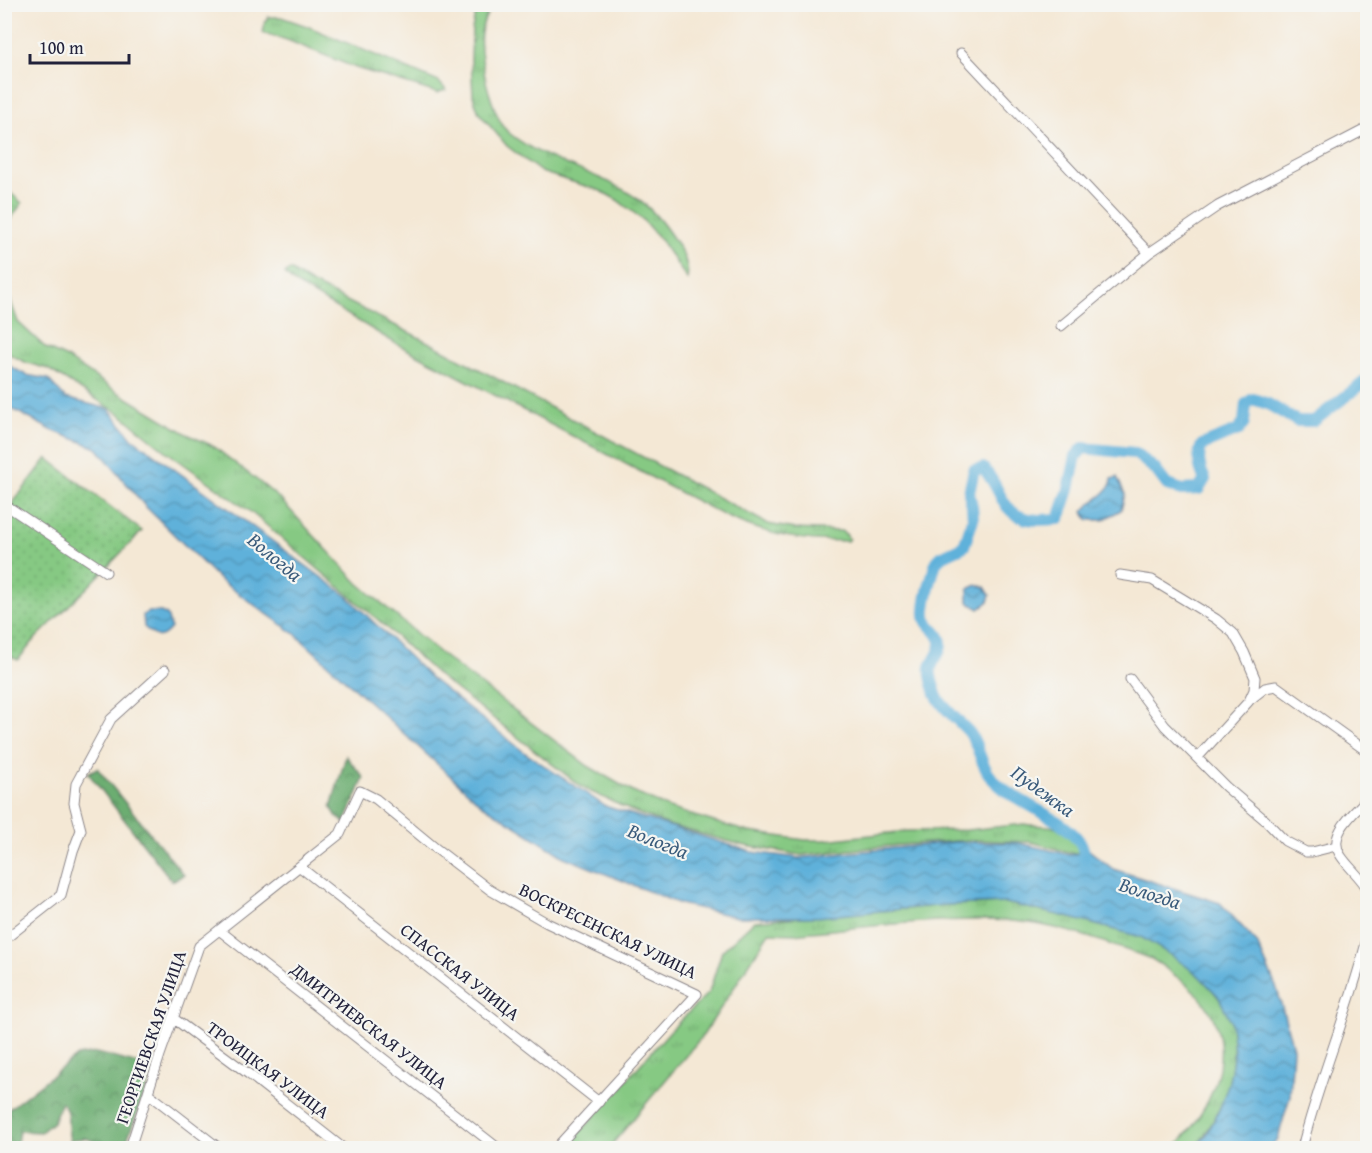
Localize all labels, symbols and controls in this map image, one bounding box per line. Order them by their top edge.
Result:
scale bar [30,27,129,65]
text: 100 m [39,34,84,61]
water label: Вологда [241,525,309,588]
water label: Пудежка [1005,758,1082,824]
water label: Вологда [623,815,694,866]
water label: Вологда [1115,869,1185,916]
street label: ВОСКРЕСЕНСКАЯ УЛИЦА [515,876,702,985]
street label: СПАССКАЯ УЛИЦА [395,916,526,1027]
street label: ГЕОРГИЕВСКАЯ УЛИЦА [108,946,193,1127]
street label: ДМИТРИЕВСКАЯ УЛИЦА [284,955,453,1095]
street label: ТРОИЦКАЯ УЛИЦА [201,1014,336,1125]

